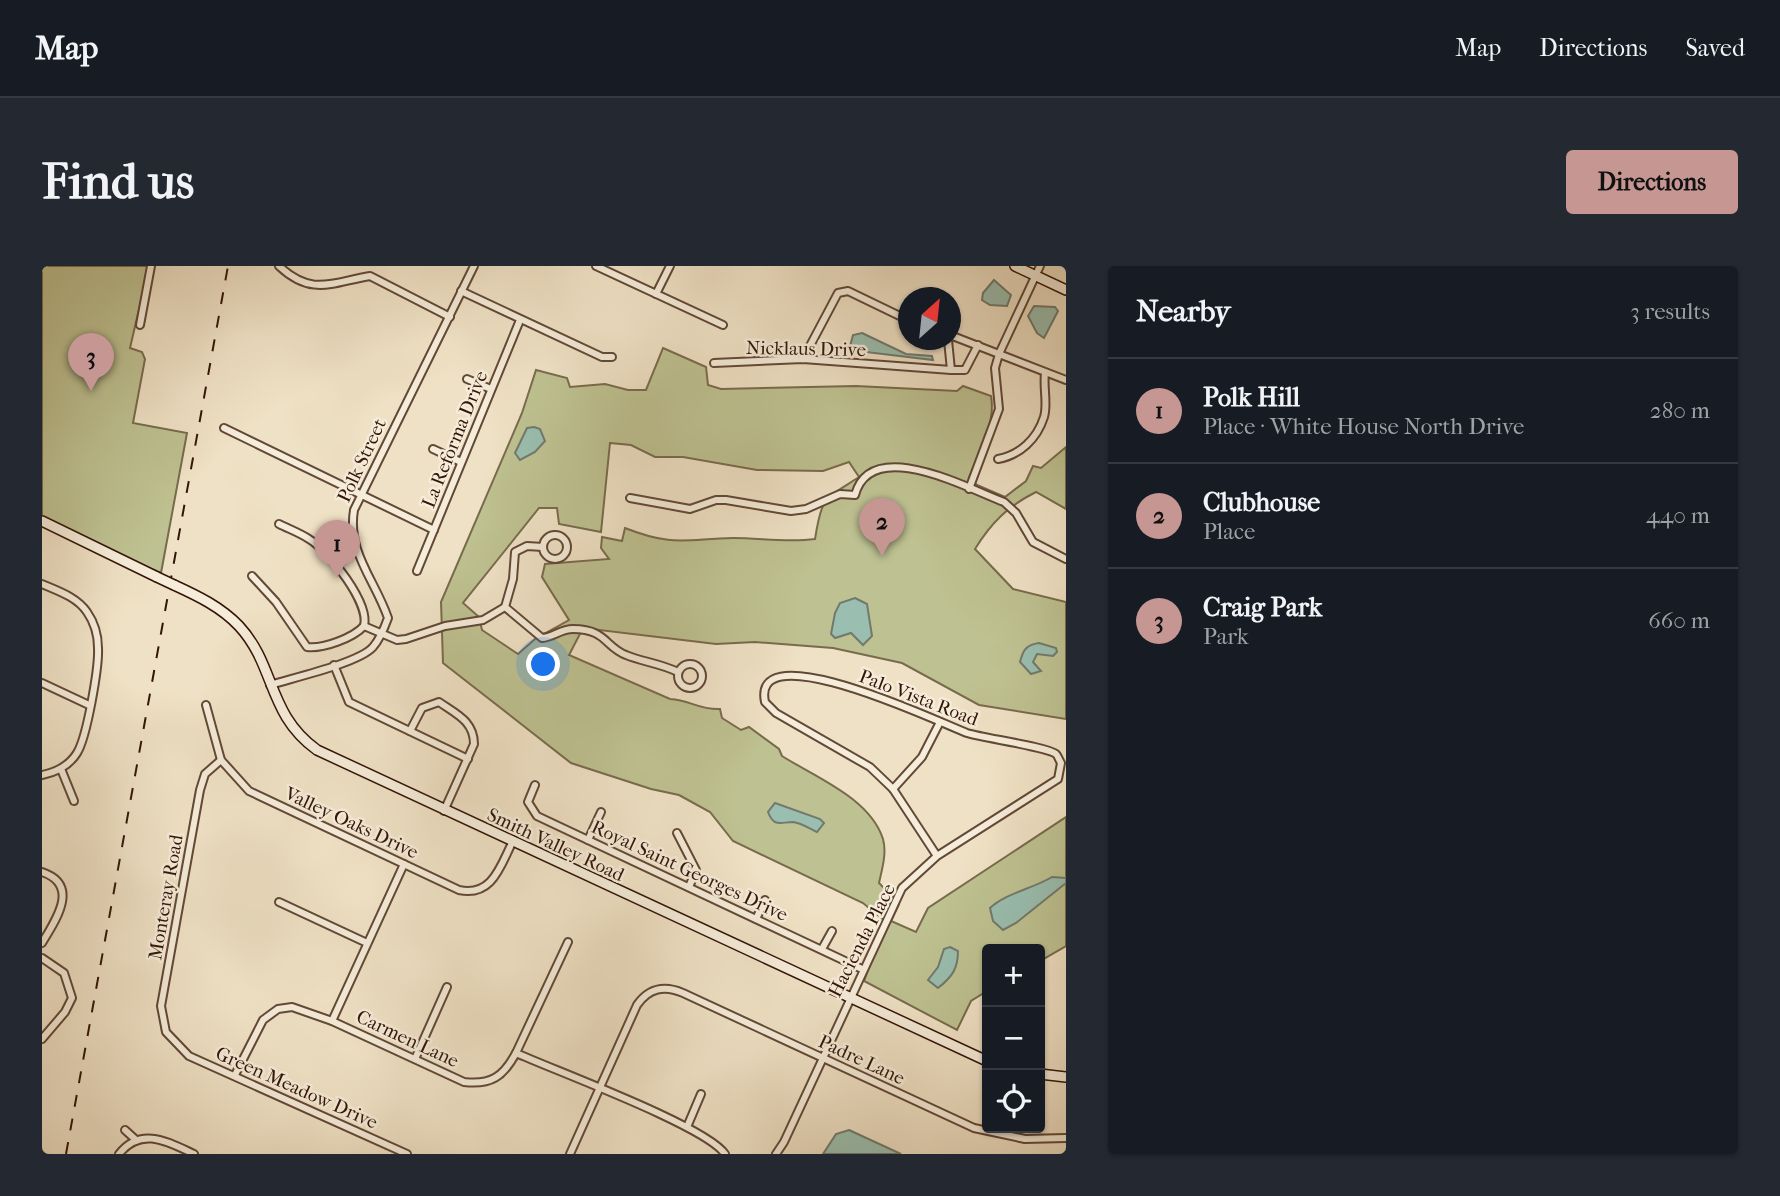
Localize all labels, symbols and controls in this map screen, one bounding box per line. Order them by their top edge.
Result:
text: Map [35,29,98,68]
text: Map [1455,34,1501,62]
text: Directions [1539,34,1647,62]
text: Saved [1685,34,1745,62]
button: Directions [1566,150,1738,214]
text: Find us [42,153,194,211]
north arrow [898,287,961,350]
text: Nearby [1136,294,1231,329]
text: 3 results [1630,298,1710,325]
pin: 3 [68,333,114,391]
street label: Nicklaus Drive [746,337,866,361]
street label: La Reforma Drive [417,368,492,511]
text: Polk Hill [1203,382,1300,413]
text: 1 [1155,397,1163,424]
text: 280 m [1650,397,1710,424]
text: Place · White House North Drive [1203,413,1524,440]
street label: Polk Street [333,415,391,506]
text: Clubhouse [1203,487,1320,518]
pin: 2 [859,498,905,556]
text: 2 [1153,502,1165,529]
text: 440 m [1646,502,1710,529]
text: Place [1203,518,1255,545]
pin: 1 [314,520,360,578]
text: Craig Park [1203,592,1322,623]
text: 3 [1154,607,1164,634]
text: 660 m [1648,607,1710,634]
text: Park [1203,623,1249,650]
your location [526,647,560,681]
street label: Palo Vista Road [856,665,982,731]
street label: Valley Oaks Drive [280,782,422,863]
street label: Smith Valley Road [484,804,628,887]
street label: Royal Saint Georges Drive [588,816,791,926]
street label: Monteray Road [144,832,188,962]
street label: Hacienda Place [824,880,900,1001]
map controls [982,944,1045,1133]
button: + [982,944,1045,1007]
street label: Carmen Lane [353,1006,462,1072]
button: − [982,1007,1045,1070]
street label: Padre Lane [815,1030,908,1089]
street label: Green Meadow Drive [212,1042,381,1134]
button: locate [982,1070,1045,1133]

